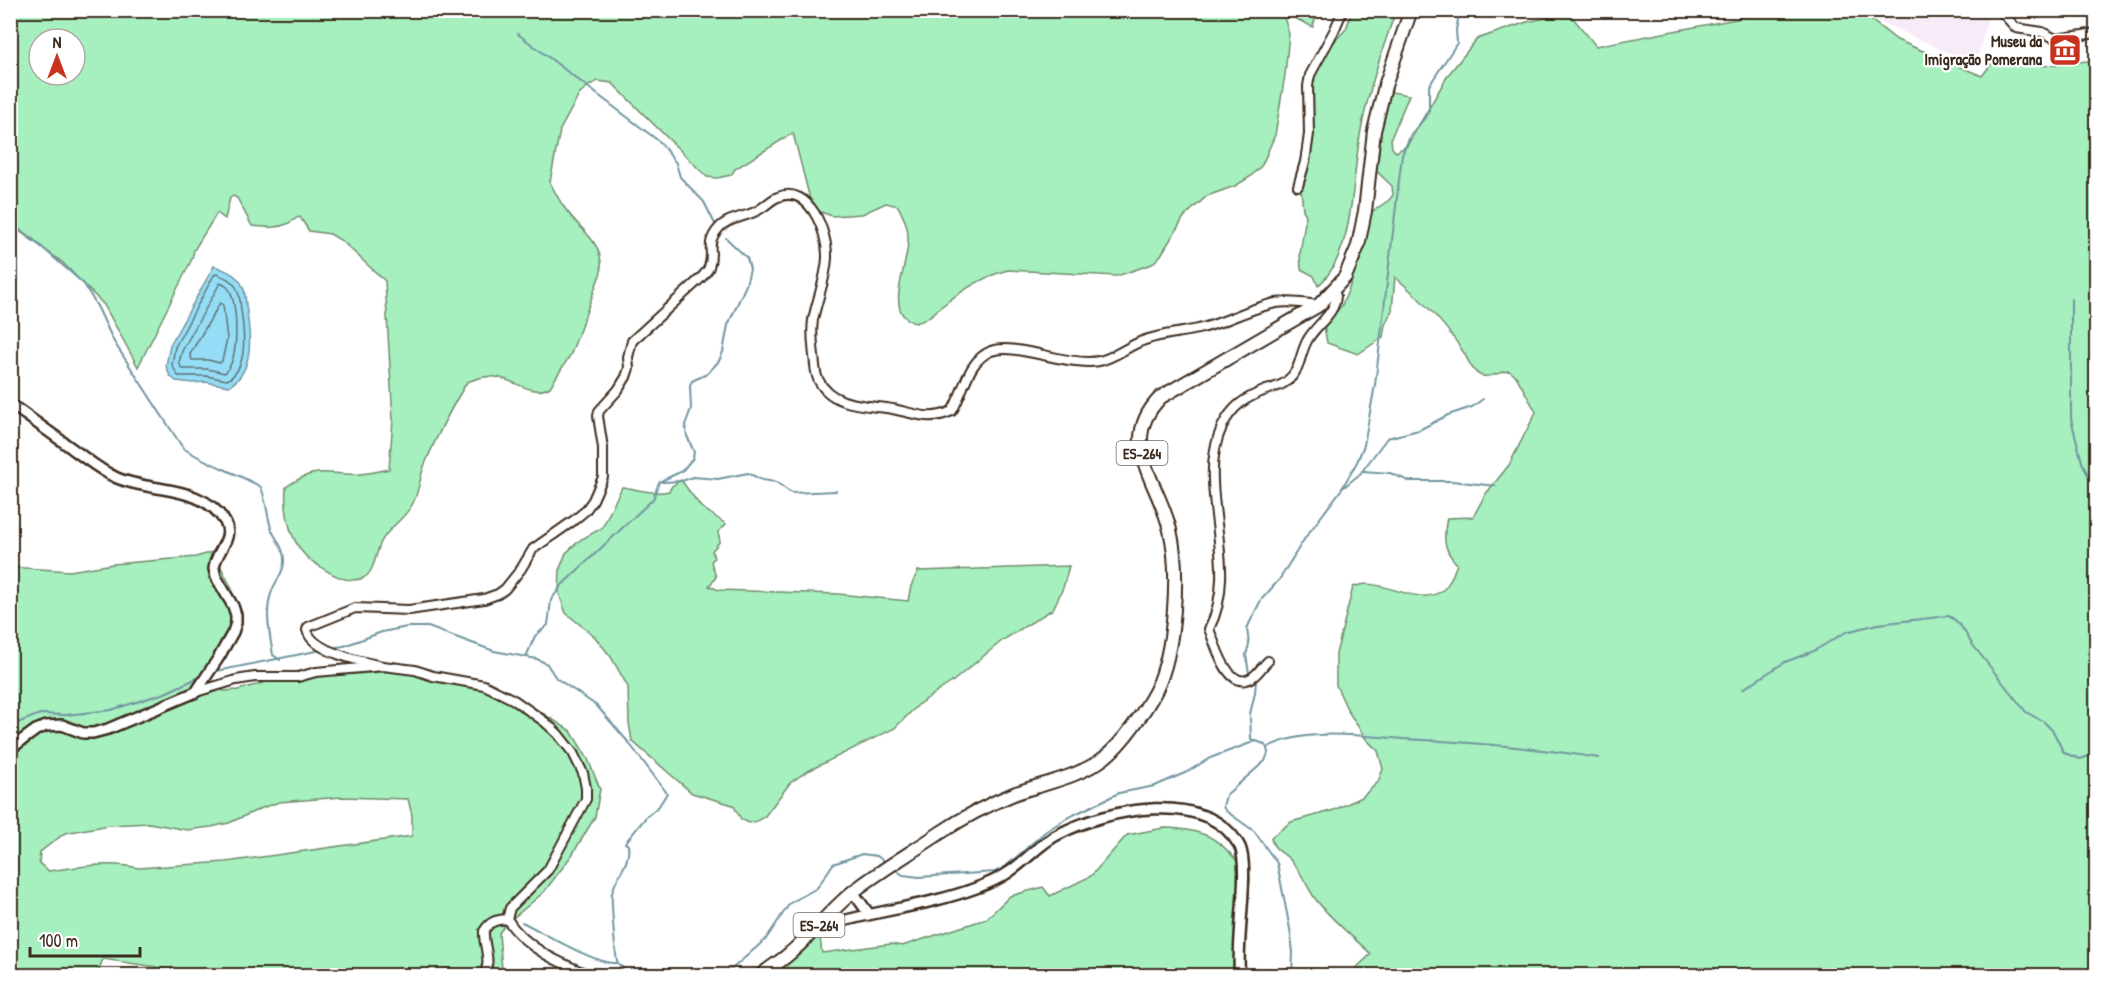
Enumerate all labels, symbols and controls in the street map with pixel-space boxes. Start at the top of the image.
north arrow [27,27,87,87]
place label: Museu da Imigração Pomerana [1924,30,2043,71]
text: N [53,31,62,53]
museum icon: Museu da Imigração Pomerana [2047,32,2083,68]
road number: ES-264 [1116,441,1168,465]
road number: ES-264 [794,913,844,937]
scale bar [30,920,140,958]
text: 100 m [39,928,78,953]

